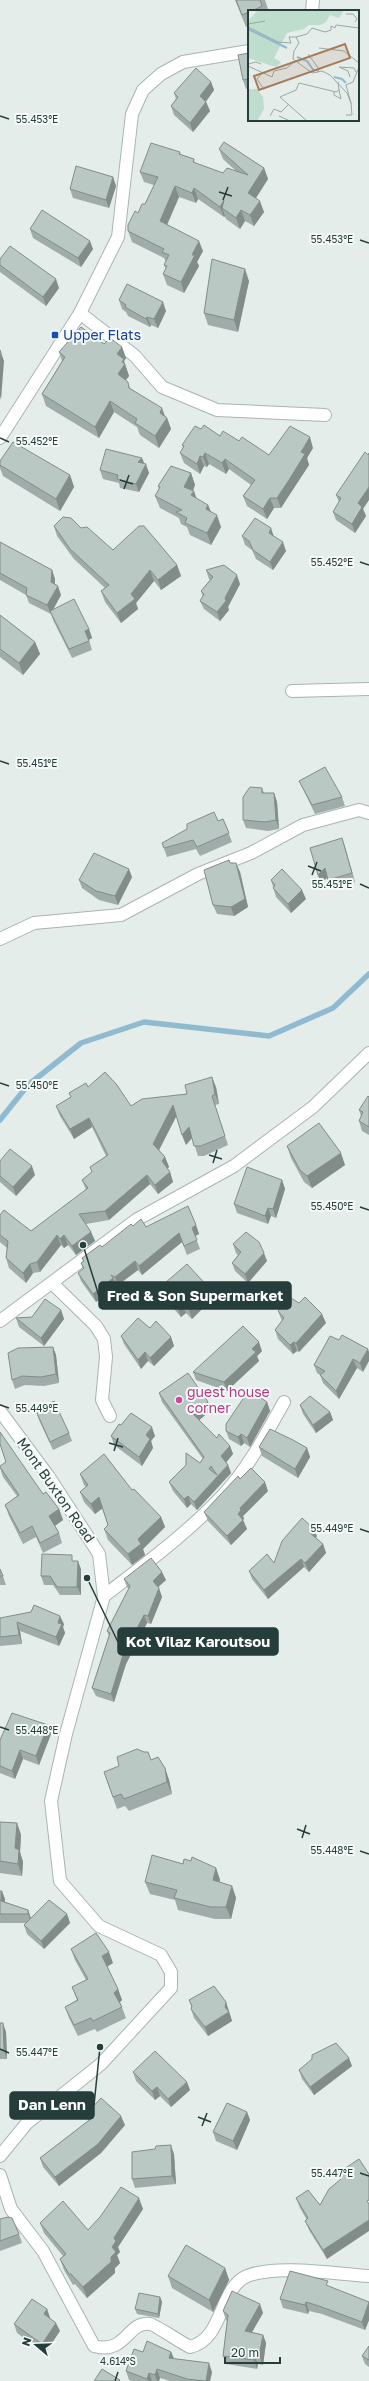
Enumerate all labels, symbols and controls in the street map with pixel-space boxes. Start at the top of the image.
inset map [248,10,359,121]
text: 55.453°E [16,113,58,125]
text: 55.453°E [311,233,353,245]
place label: Upper Flats [63,326,141,343]
marker: Upper Flats [50,330,60,340]
text: 55.452°E [16,435,58,447]
text: 55.452°E [311,556,353,568]
text: 55.451°E [17,757,57,769]
text: 55.451°E [312,878,352,890]
text: 55.450°E [16,1079,58,1091]
text: 55.450°E [311,1200,353,1212]
callout: Fred & Son Supermarket [99,1282,291,1309]
text: Fred & Son Supermarket [107,1286,283,1304]
place label: guest house corner [187,1383,270,1416]
marker: guest house corner [174,1395,184,1405]
text: 55.449°E [16,1402,58,1414]
street label: Mont Buxton Road [14,1434,99,1545]
text: 55.449°E [311,1522,353,1534]
callout: Kot Vilaz Karoutsou [118,1628,278,1655]
text: Kot Vilaz Karoutsou [126,1632,270,1650]
text: 55.448°E [16,1724,58,1736]
text: 55.448°E [311,1844,353,1856]
text: 55.447°E [16,2046,58,2058]
callout: Dan Lenn [10,2092,94,2119]
text: Dan Lenn [18,2095,86,2113]
text: 55.447°E [311,2167,353,2179]
north arrow [16,2325,56,2365]
text: N [19,2336,34,2348]
scale bar [225,2339,280,2365]
text: 20 m [231,2345,259,2360]
text: 4.614°S [100,2355,136,2367]

